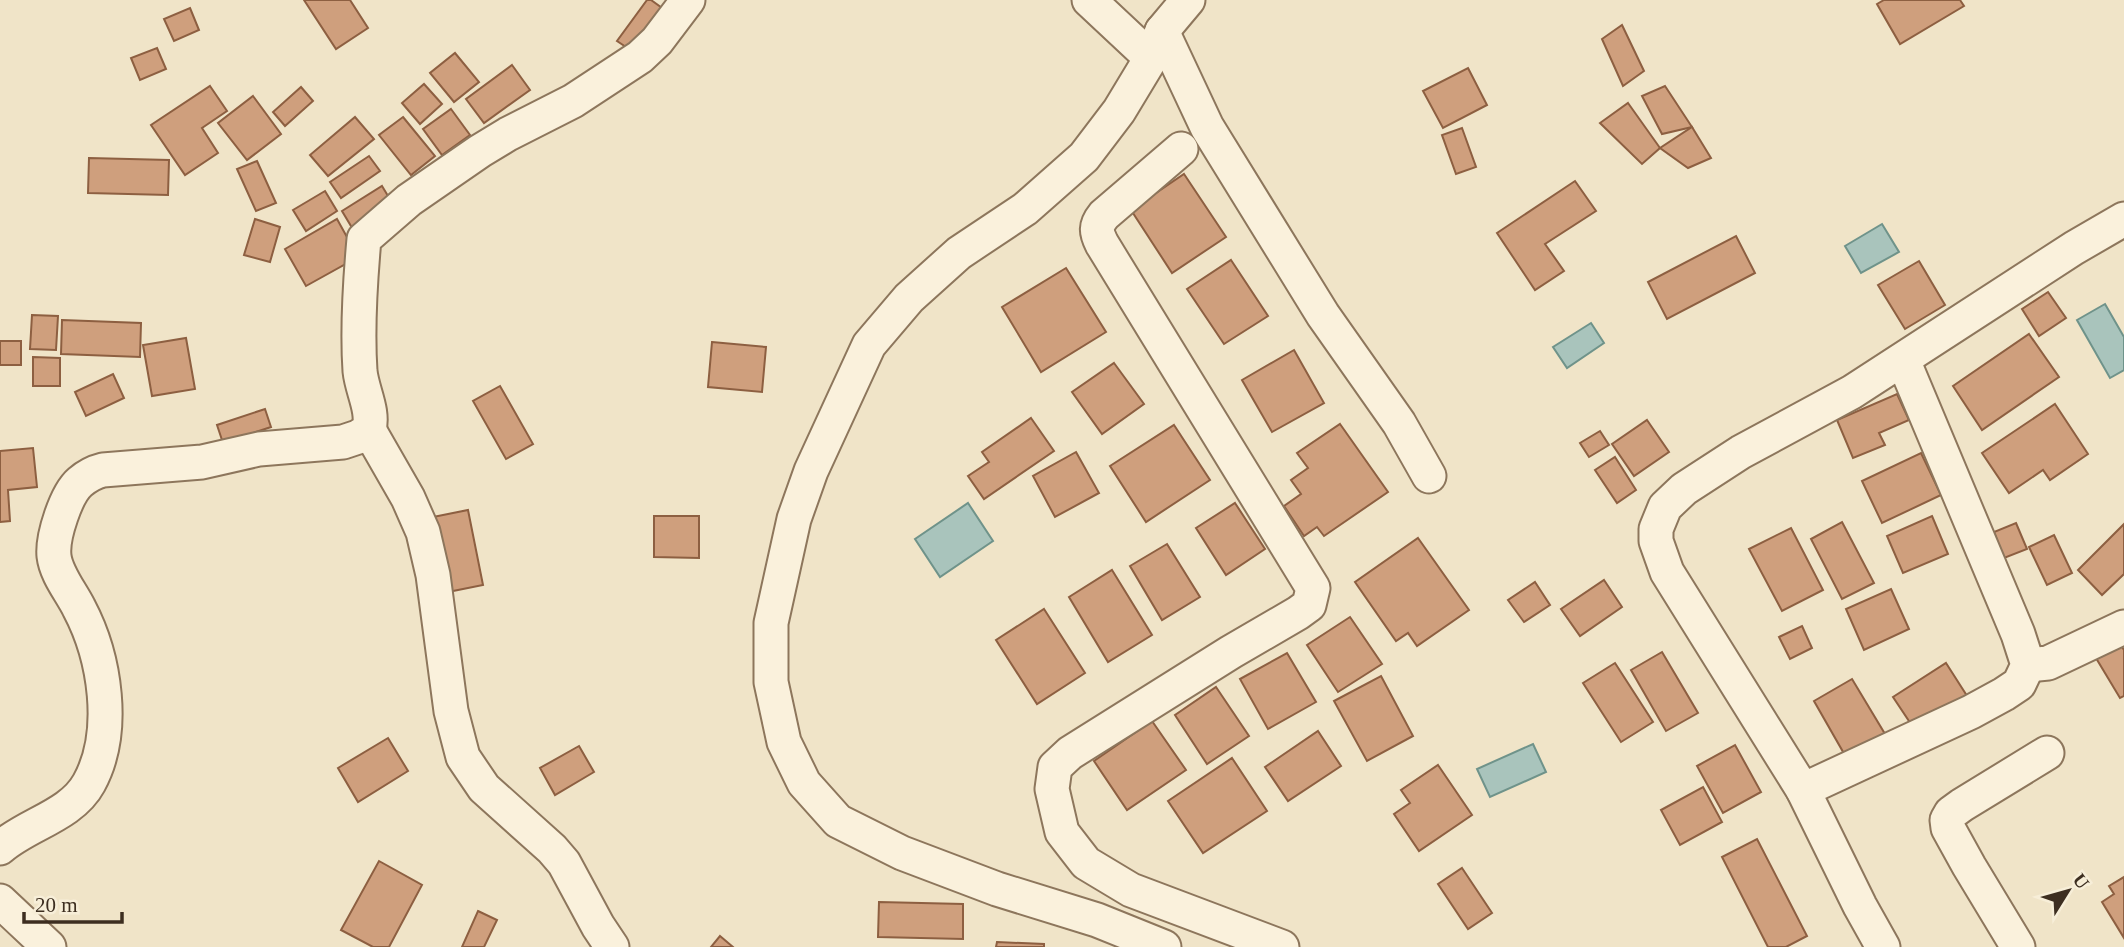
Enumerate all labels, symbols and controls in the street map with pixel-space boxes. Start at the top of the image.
north arrow [2033,856,2103,926]
text: U [2069,869,2094,893]
scale bar [24,880,122,924]
text: 20 m [35,893,78,917]

